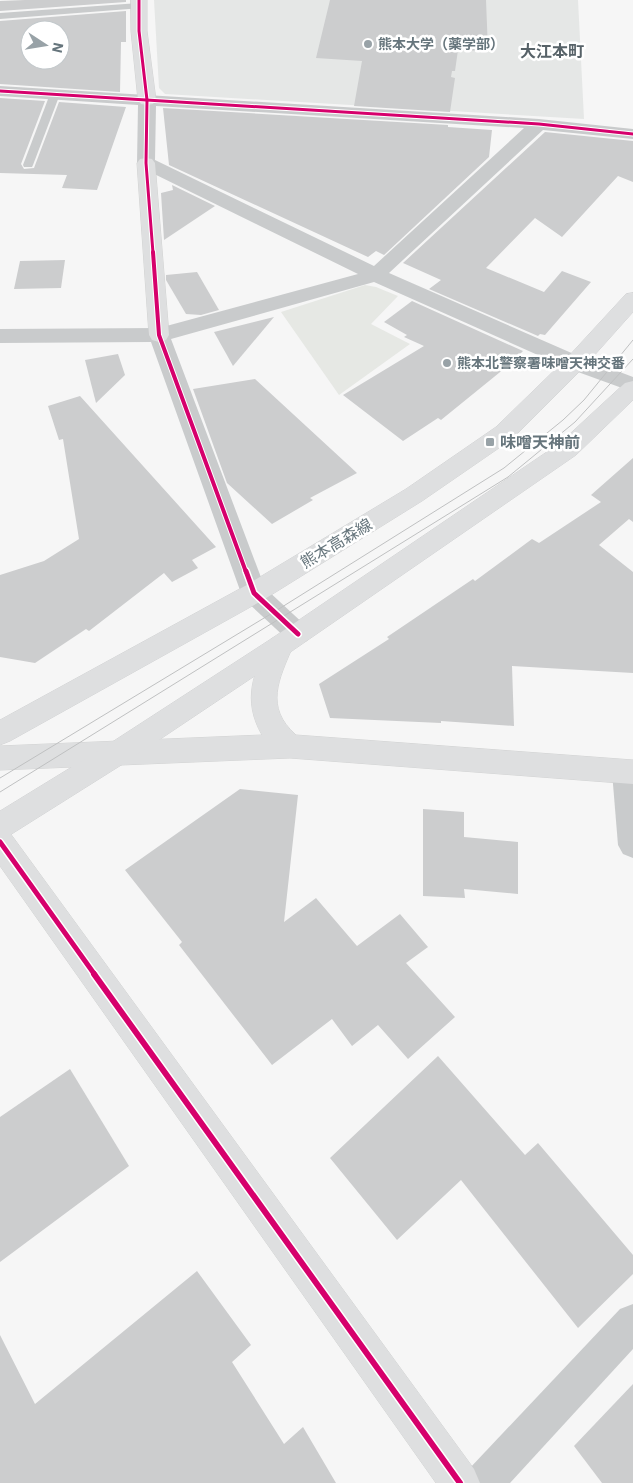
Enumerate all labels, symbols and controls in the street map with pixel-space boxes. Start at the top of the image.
north arrow [20,20,70,70]
place label: 熊本大学（薬学部） [378,35,504,53]
marker: 熊本大学（薬学部） [362,38,374,50]
text: N [48,41,68,55]
district label: 大江本町 [520,41,584,61]
place label: 熊本北警察署味噌天神交番 [457,354,625,372]
marker: 熊本北警察署味噌天神交番 [441,357,453,369]
place label: 味噌天神前 [500,432,580,452]
marker: 味噌天神前 [484,436,496,448]
street label: 熊本高森線 [297,514,375,572]

